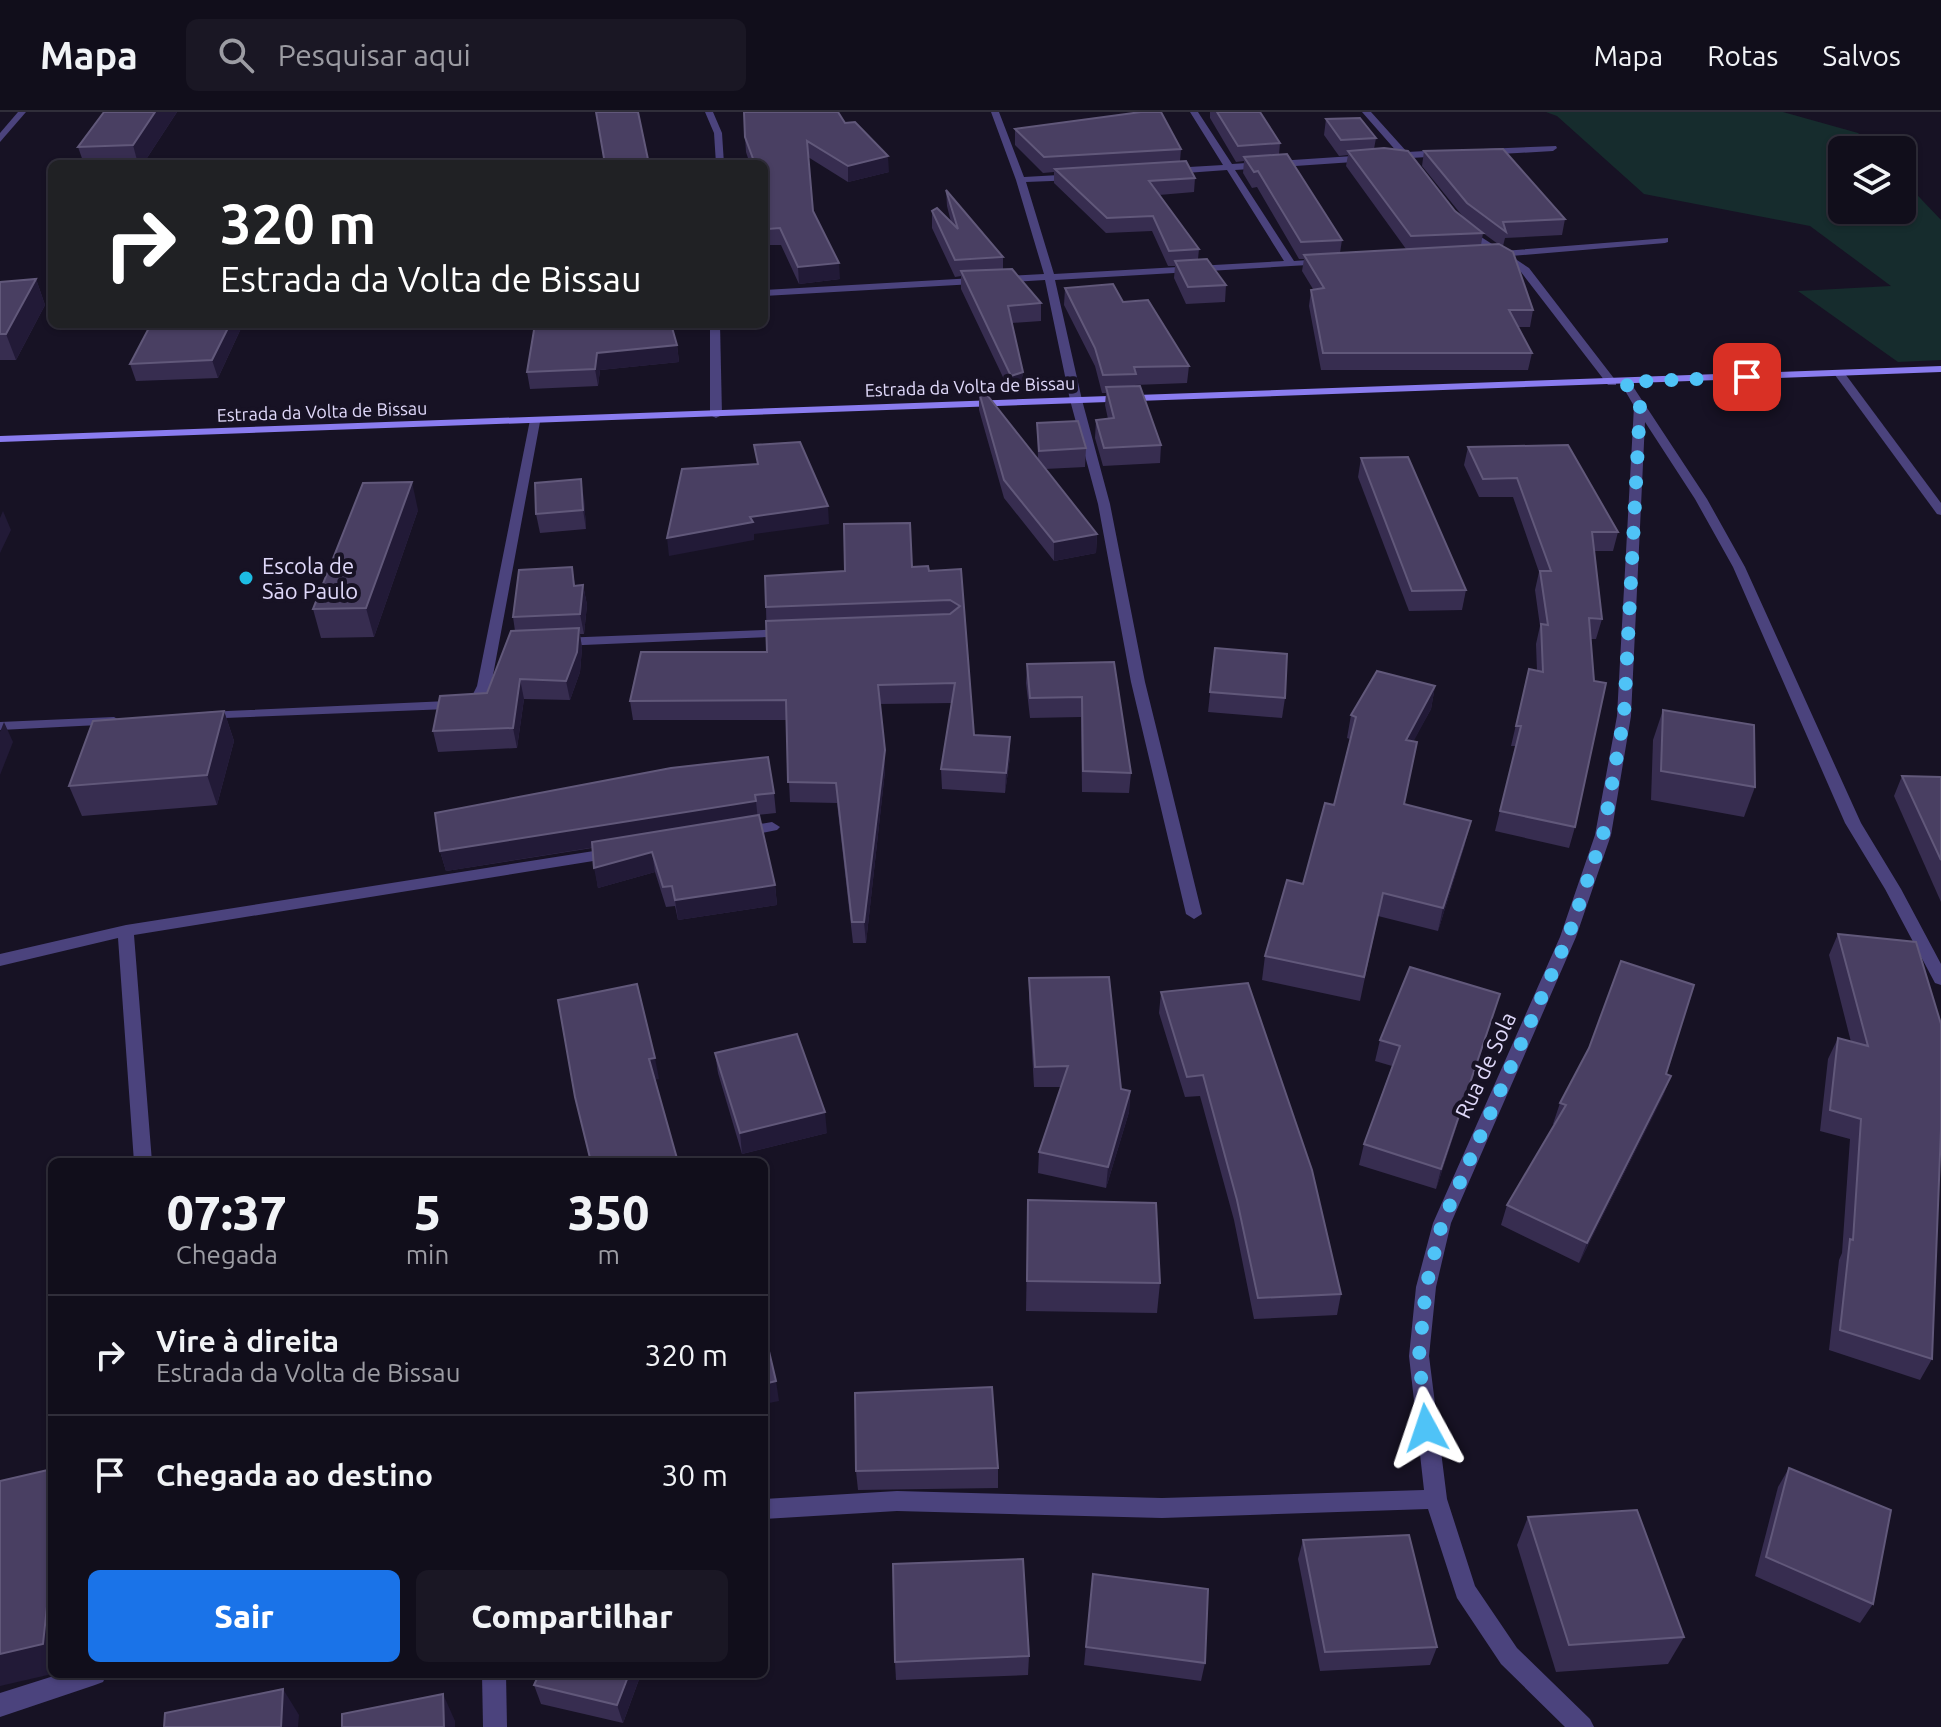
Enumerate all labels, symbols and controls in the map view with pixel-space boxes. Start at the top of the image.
search box [186,19,746,91]
icon: search [214,33,258,77]
text: Mapa [40,34,138,76]
text: Pesquisar aqui [278,38,471,72]
text: Mapa [1594,40,1663,71]
text: Rotas [1707,40,1778,71]
text: Salvos [1822,40,1901,71]
map controls [1828,136,1916,224]
button: layers [1828,136,1916,224]
icon: right [88,192,192,296]
text: 320 m [220,192,376,255]
text: Estrada da Volta de Bissau [220,258,642,299]
pin [1713,343,1781,411]
icon: arrive [1725,355,1769,399]
street label: Estrada da Volta de Bissau [864,372,1076,400]
street label: Estrada da Volta de Bissau [216,397,428,425]
place label: Escola de São Paulo [262,553,358,603]
marker: Escola de São Paulo [237,569,255,587]
street label: Rua de Sola [1450,1008,1520,1122]
text: 07:37 [167,1185,287,1239]
text: 5 [414,1185,441,1239]
text: 350 [568,1185,649,1239]
text: Chegada [176,1240,278,1269]
text: min [406,1240,449,1269]
text: m [597,1240,620,1269]
text: Vire à direita [156,1324,339,1358]
icon: right [88,1333,132,1377]
text: 320 m [644,1338,728,1372]
text: Estrada da Volta de Bissau [156,1358,461,1387]
position arrow [1384,1386,1468,1470]
icon: arrive [88,1453,132,1497]
text: Chegada ao destino [156,1458,433,1492]
text: 30 m [661,1458,728,1492]
button: Sair [88,1570,400,1662]
button: Compartilhar [416,1570,728,1662]

